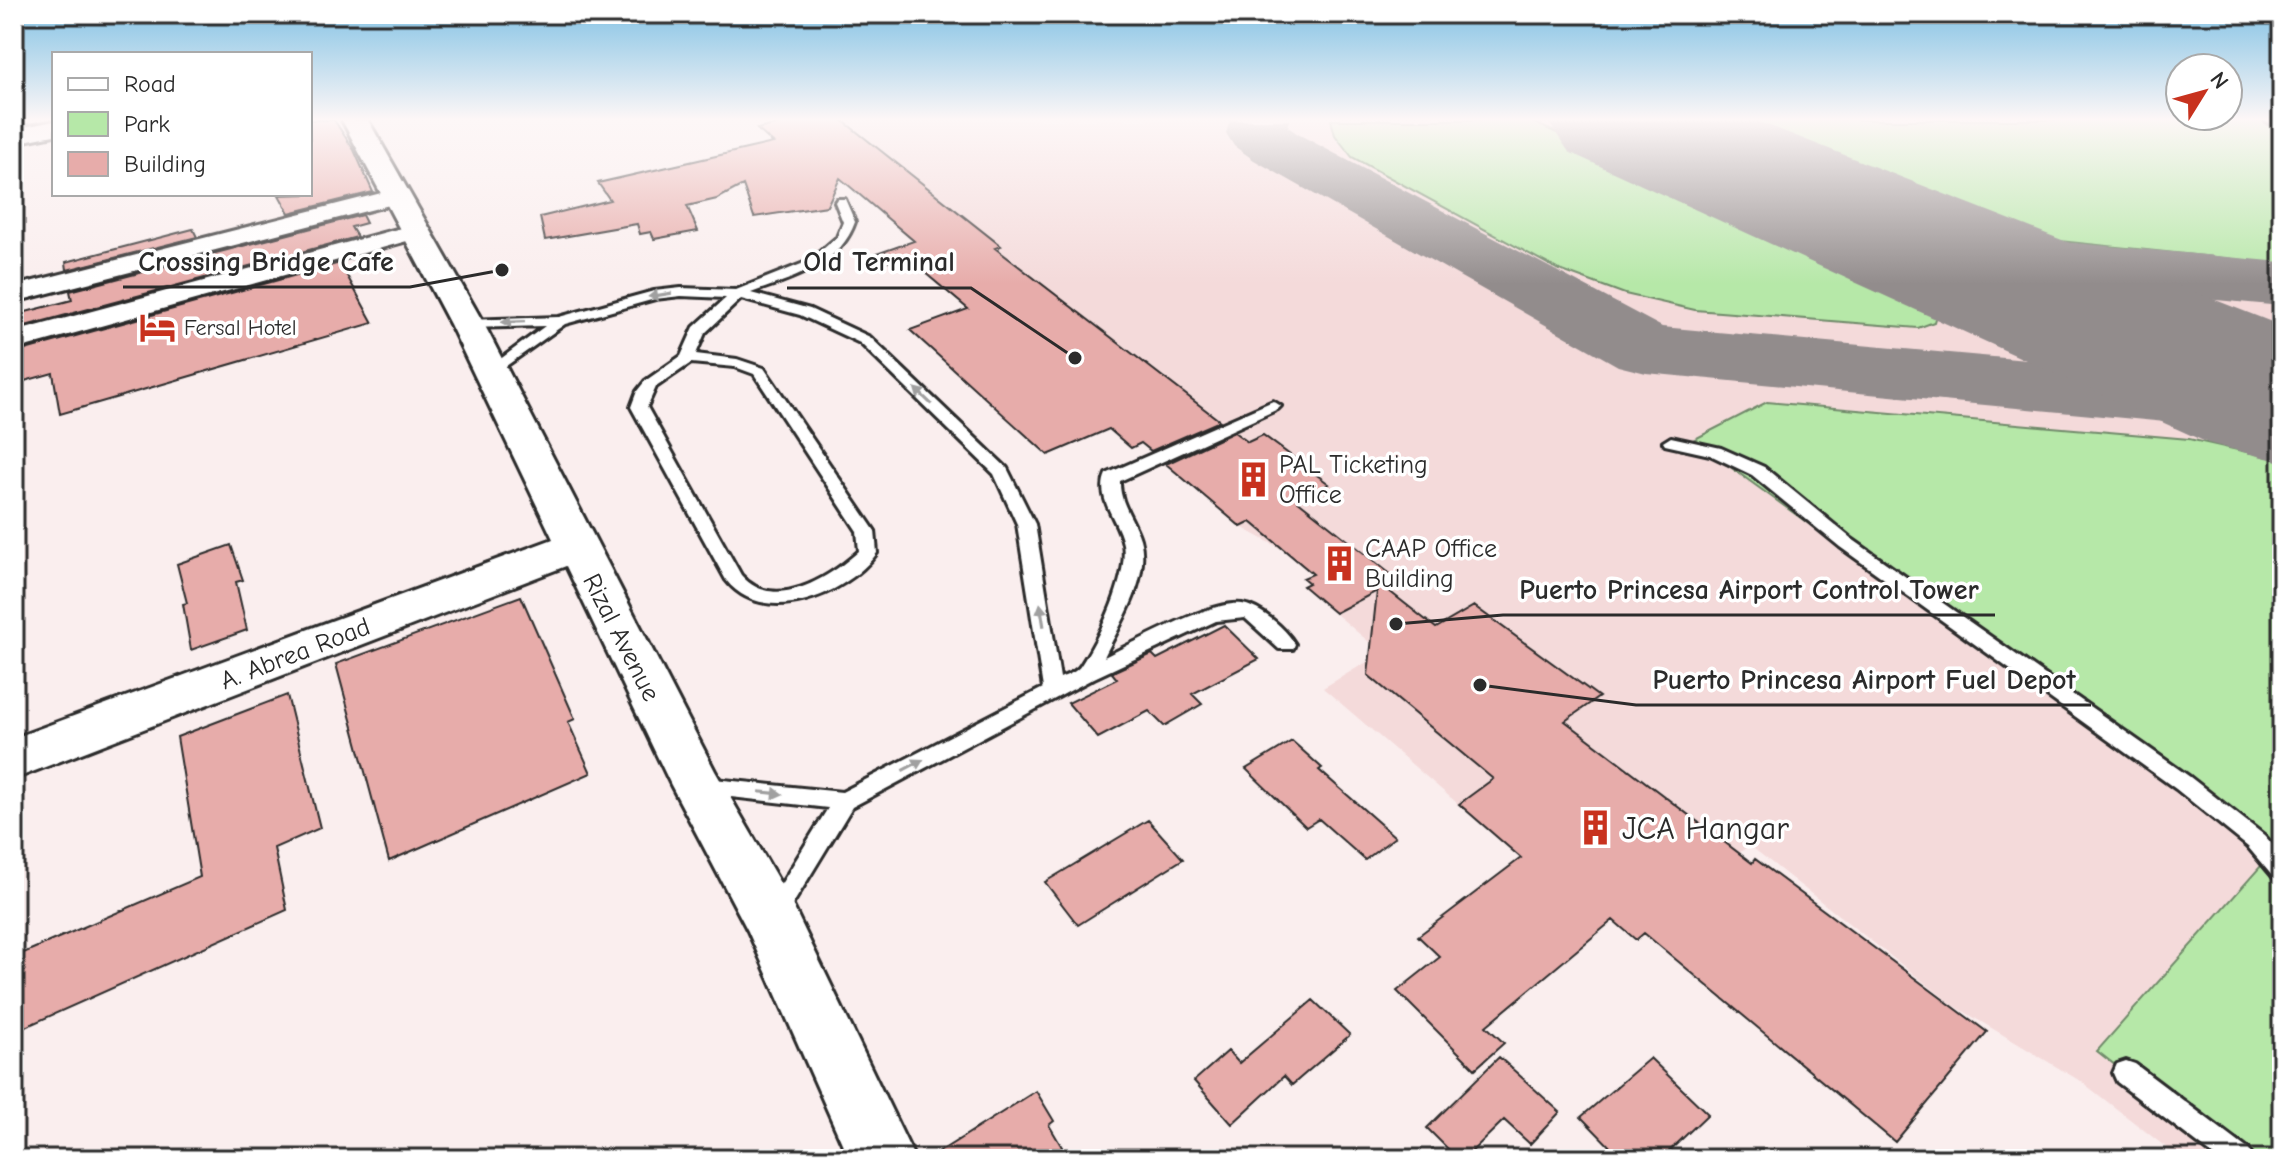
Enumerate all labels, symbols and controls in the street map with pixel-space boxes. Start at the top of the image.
legend [52,52,312,196]
north arrow [2164,52,2244,132]
text: N [2204,67,2234,94]
text: Road [124,70,176,98]
text: Park [124,110,170,138]
text: Building [124,150,206,178]
callout: Crossing Bridge Cafe [123,235,410,287]
callout: Old Terminal [787,236,971,288]
text: Crossing Bridge Cafe [138,246,394,278]
text: Old Terminal [803,246,955,278]
one-way arrow [647,289,672,302]
hotel icon: Fersal Hotel [139,308,177,346]
place label: Fersal Hotel [184,315,297,341]
one-way arrow [500,316,525,329]
one-way arrow [914,387,933,405]
place label: PAL Ticketing Office [1279,450,1428,510]
building icon: PAL Ticketing Office [1234,460,1272,498]
place label: CAAP Office Building [1365,534,1497,594]
building icon: CAAP Office Building [1320,544,1358,582]
callout: Puerto Princesa Airport Control Tower [1503,563,1995,615]
street label: Rizal Avenue [576,569,666,706]
text: Puerto Princesa Airport Control Tower [1519,574,1980,606]
one-way arrow [1035,602,1048,627]
street label: A. Abrea Road [216,612,374,696]
callout: Puerto Princesa Airport Fuel Depot [1636,653,2091,705]
text: Puerto Princesa Airport Fuel Depot [1652,664,2076,696]
one-way arrow [902,759,925,772]
one-way arrow [758,787,783,800]
building icon: JCA Hangar [1577,809,1615,847]
place label: JCA Hangar [1622,810,1789,847]

